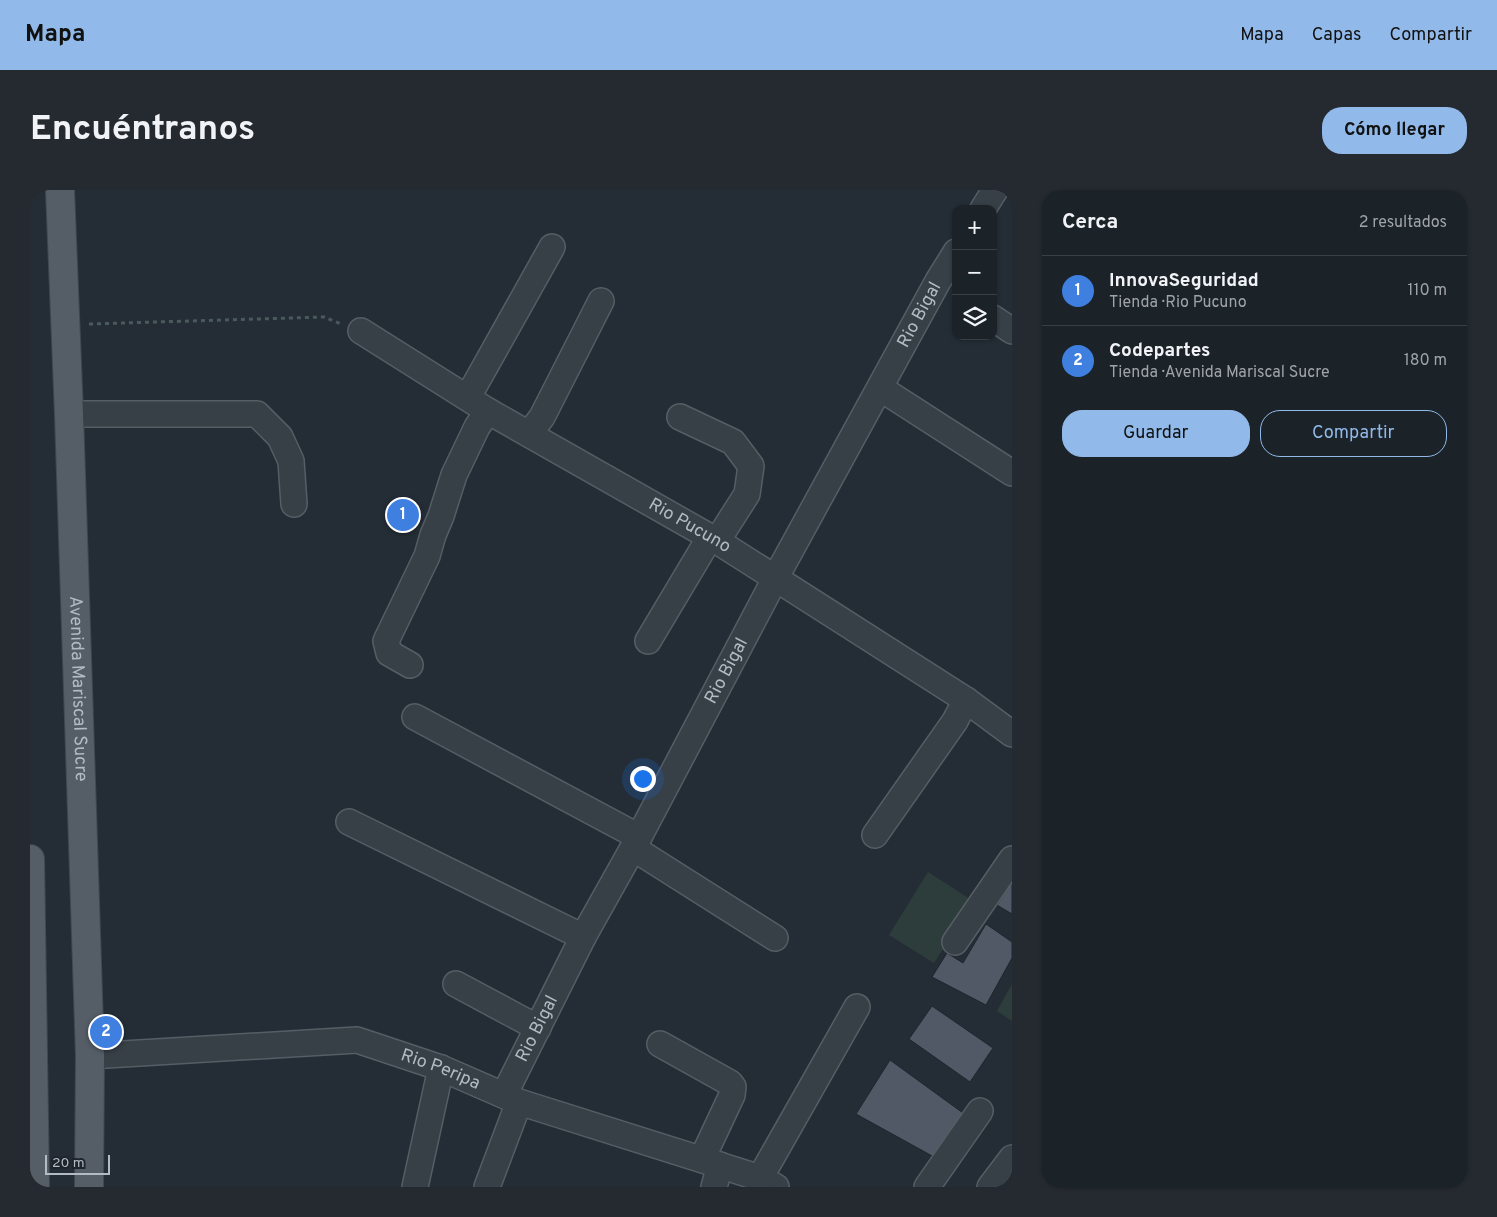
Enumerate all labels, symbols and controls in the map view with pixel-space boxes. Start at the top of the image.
text: Mapa [25,20,85,50]
text: Mapa [1240,24,1284,47]
text: Capas [1312,24,1361,47]
text: Compartir [1389,24,1472,47]
button: Cómo llegar [1322,107,1467,154]
text: Encuéntranos [30,108,255,152]
map controls [952,205,997,340]
button: + [952,205,997,250]
text: Cerca [1062,209,1118,236]
text: 2 resultados [1359,213,1447,233]
button: − [952,250,997,295]
text: InnovaSeguridad [1109,269,1259,293]
street label: Rio Bigal [892,278,947,352]
text: 1 [1075,281,1081,301]
text: 110 m [1407,281,1447,301]
text: Tienda · Rio Pucuno [1109,293,1247,313]
button: layers [952,295,997,340]
text: Codepartes [1109,339,1210,363]
text: 2 [1073,351,1083,371]
text: 180 m [1404,351,1447,371]
text: Tienda · Avenida Mariscal Sucre [1109,363,1330,383]
button: Guardar [1062,410,1250,457]
button: Compartir [1260,410,1447,457]
street label: Rio Pucuno [644,493,735,558]
pin: 1 [387,496,419,534]
street label: Avenida Mariscal Sucre [63,596,93,782]
street label: Rio Bigal [700,634,753,708]
your location [630,766,656,792]
street label: Rio Bigal [511,992,563,1066]
pin: 2 [90,1013,122,1051]
street label: Rio Peripa [398,1044,484,1095]
scale bar [45,1152,110,1175]
text: 20 m [52,1155,85,1172]

